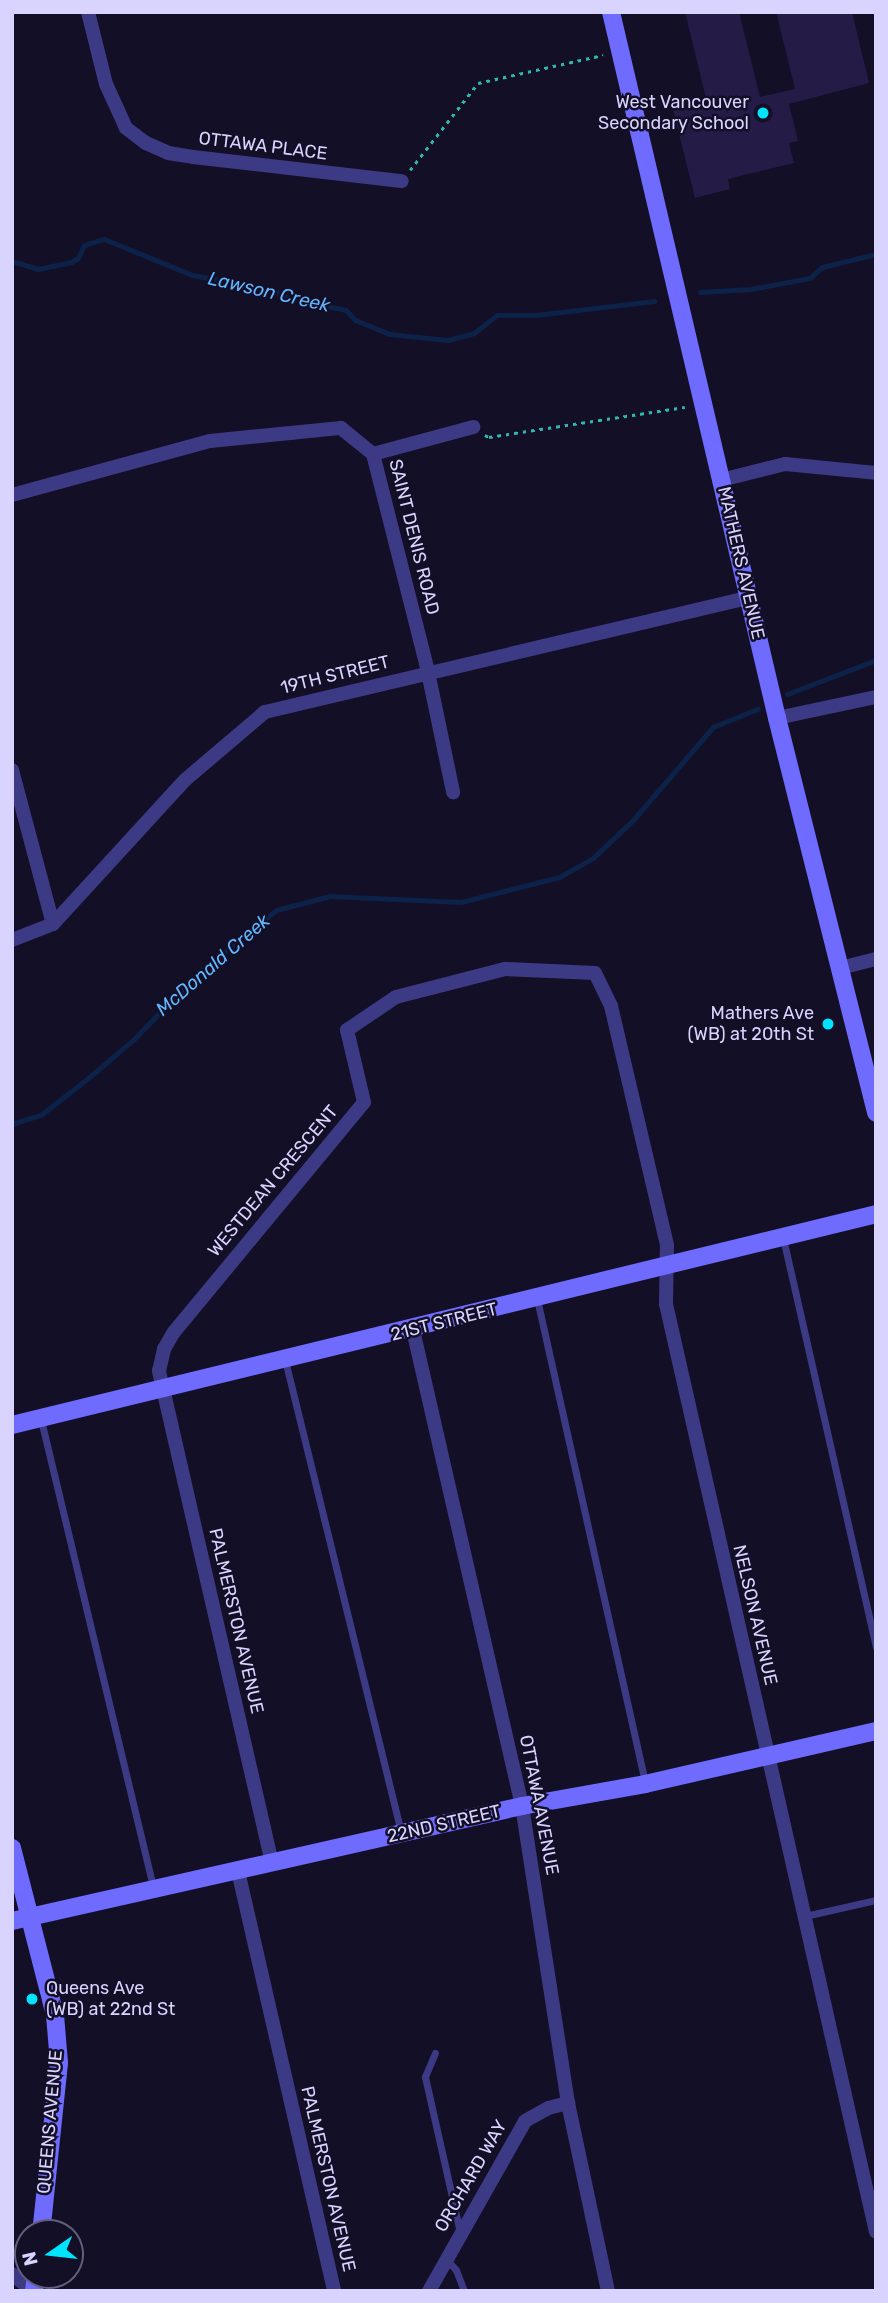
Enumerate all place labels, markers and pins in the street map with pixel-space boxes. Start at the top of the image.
place label: West Vancouver Secondary School [598,92,749,134]
marker: West Vancouver Secondary School [755,105,771,121]
place label: Mathers Ave (WB) at 20th St [688,1003,814,1046]
marker: Mathers Ave (WB) at 20th St [820,1016,836,1032]
place label: Queens Ave (WB) at 22nd St [46,1978,175,2021]
marker: Queens Ave (WB) at 22nd St [24,1991,40,2007]

